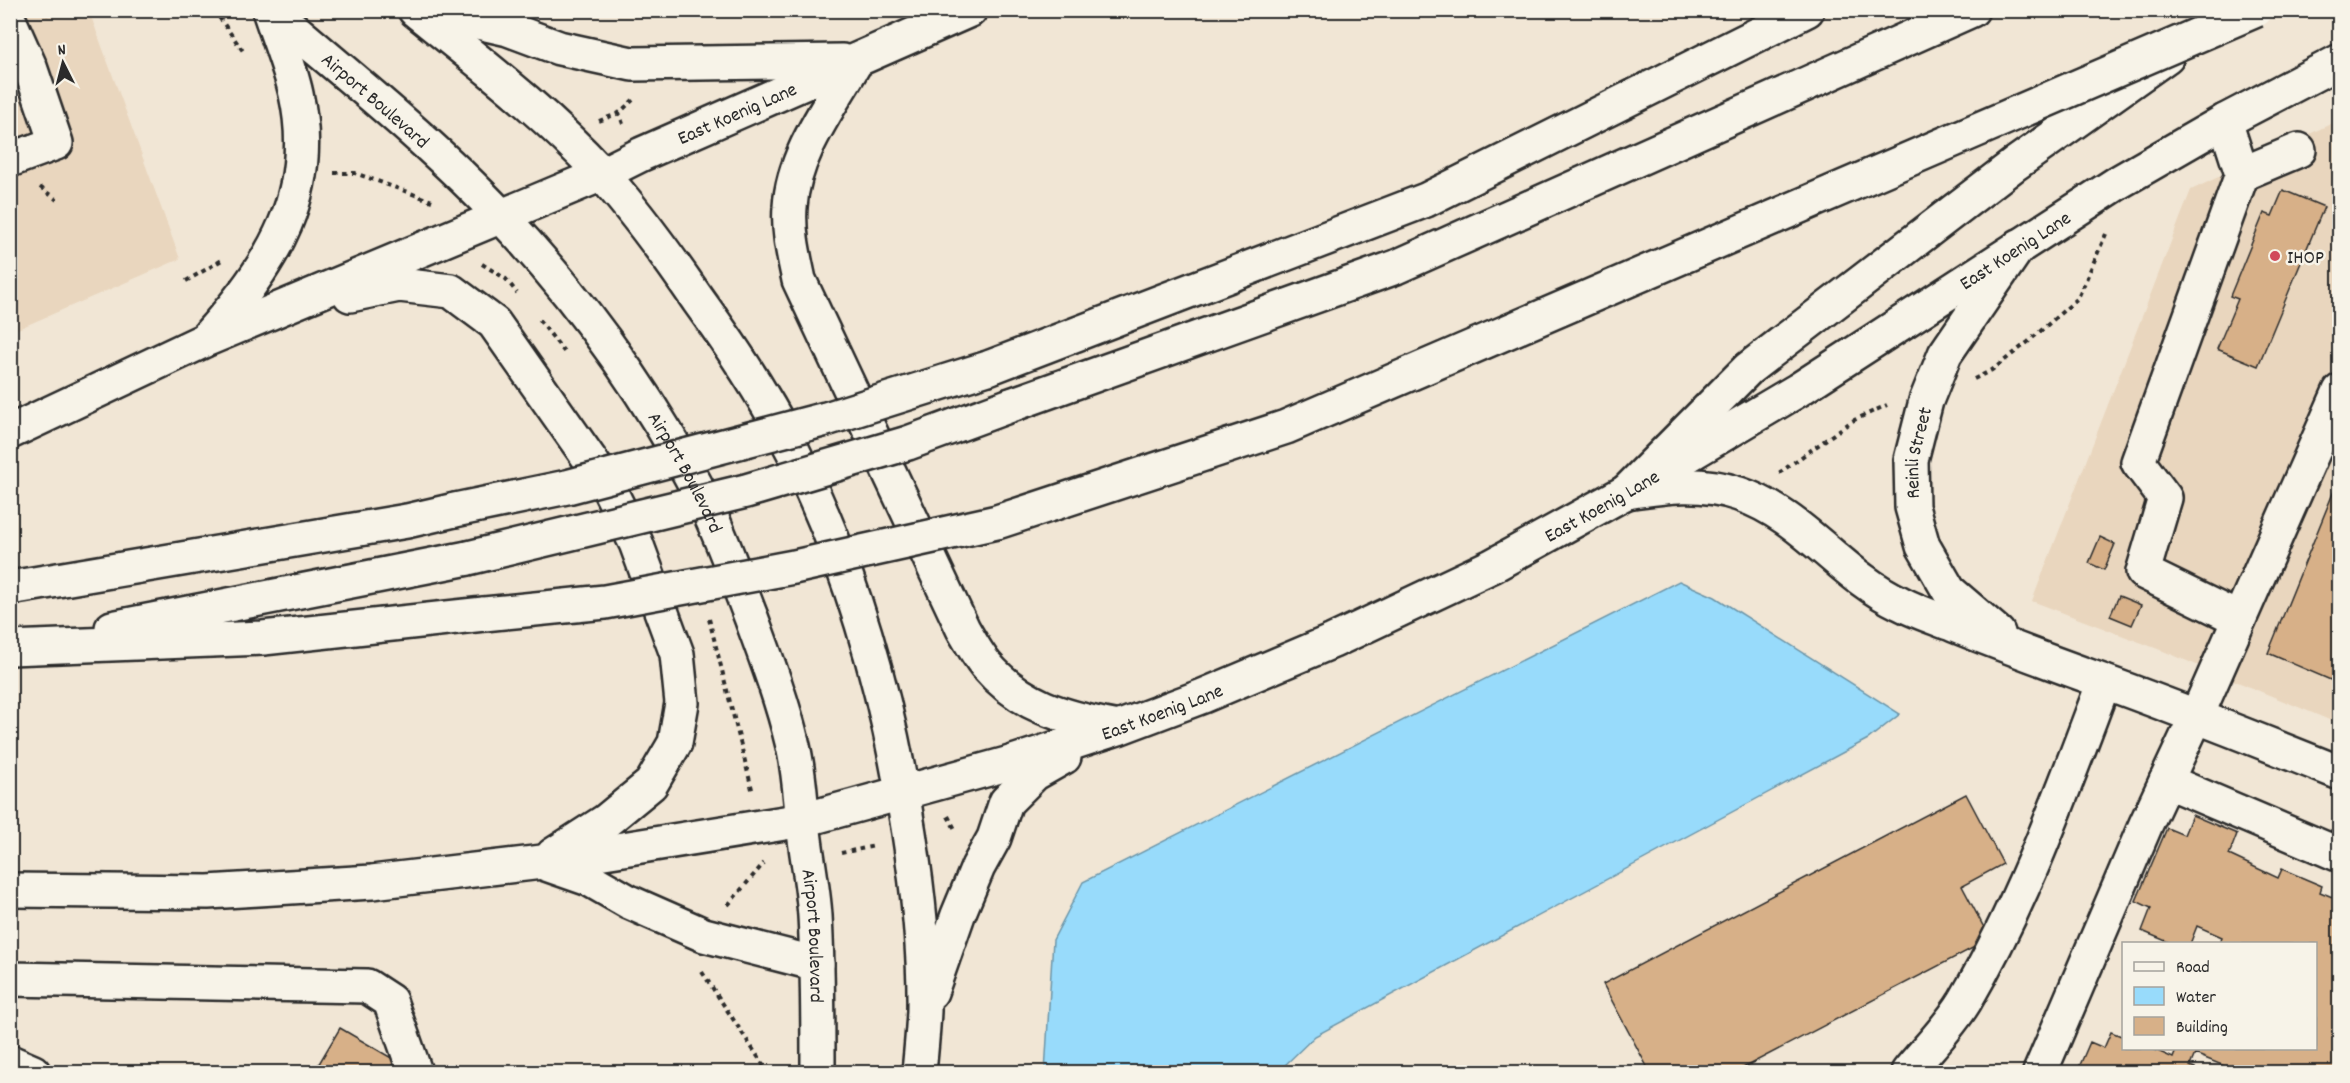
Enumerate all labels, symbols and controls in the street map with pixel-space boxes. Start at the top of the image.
north arrow [33,33,93,93]
text: N [57,39,67,62]
street label: Airport Boulevard [314,47,434,156]
street label: East Koenig Lane [674,77,802,154]
street label: East Koenig Lane [1955,206,2078,299]
place label: IHOP [2287,245,2324,273]
marker: IHOP [2268,249,2282,263]
street label: Reinli Street [1900,404,1941,499]
street label: Airport Boulevard [639,407,728,538]
street label: East Koenig Lane [1540,464,1666,551]
street label: East Koenig Lane [1098,678,1228,749]
street label: Airport Boulevard [792,867,829,1003]
legend [2122,942,2317,1050]
text: Road [2176,956,2210,981]
text: Water [2176,986,2216,1011]
text: Building [2176,1016,2228,1041]

